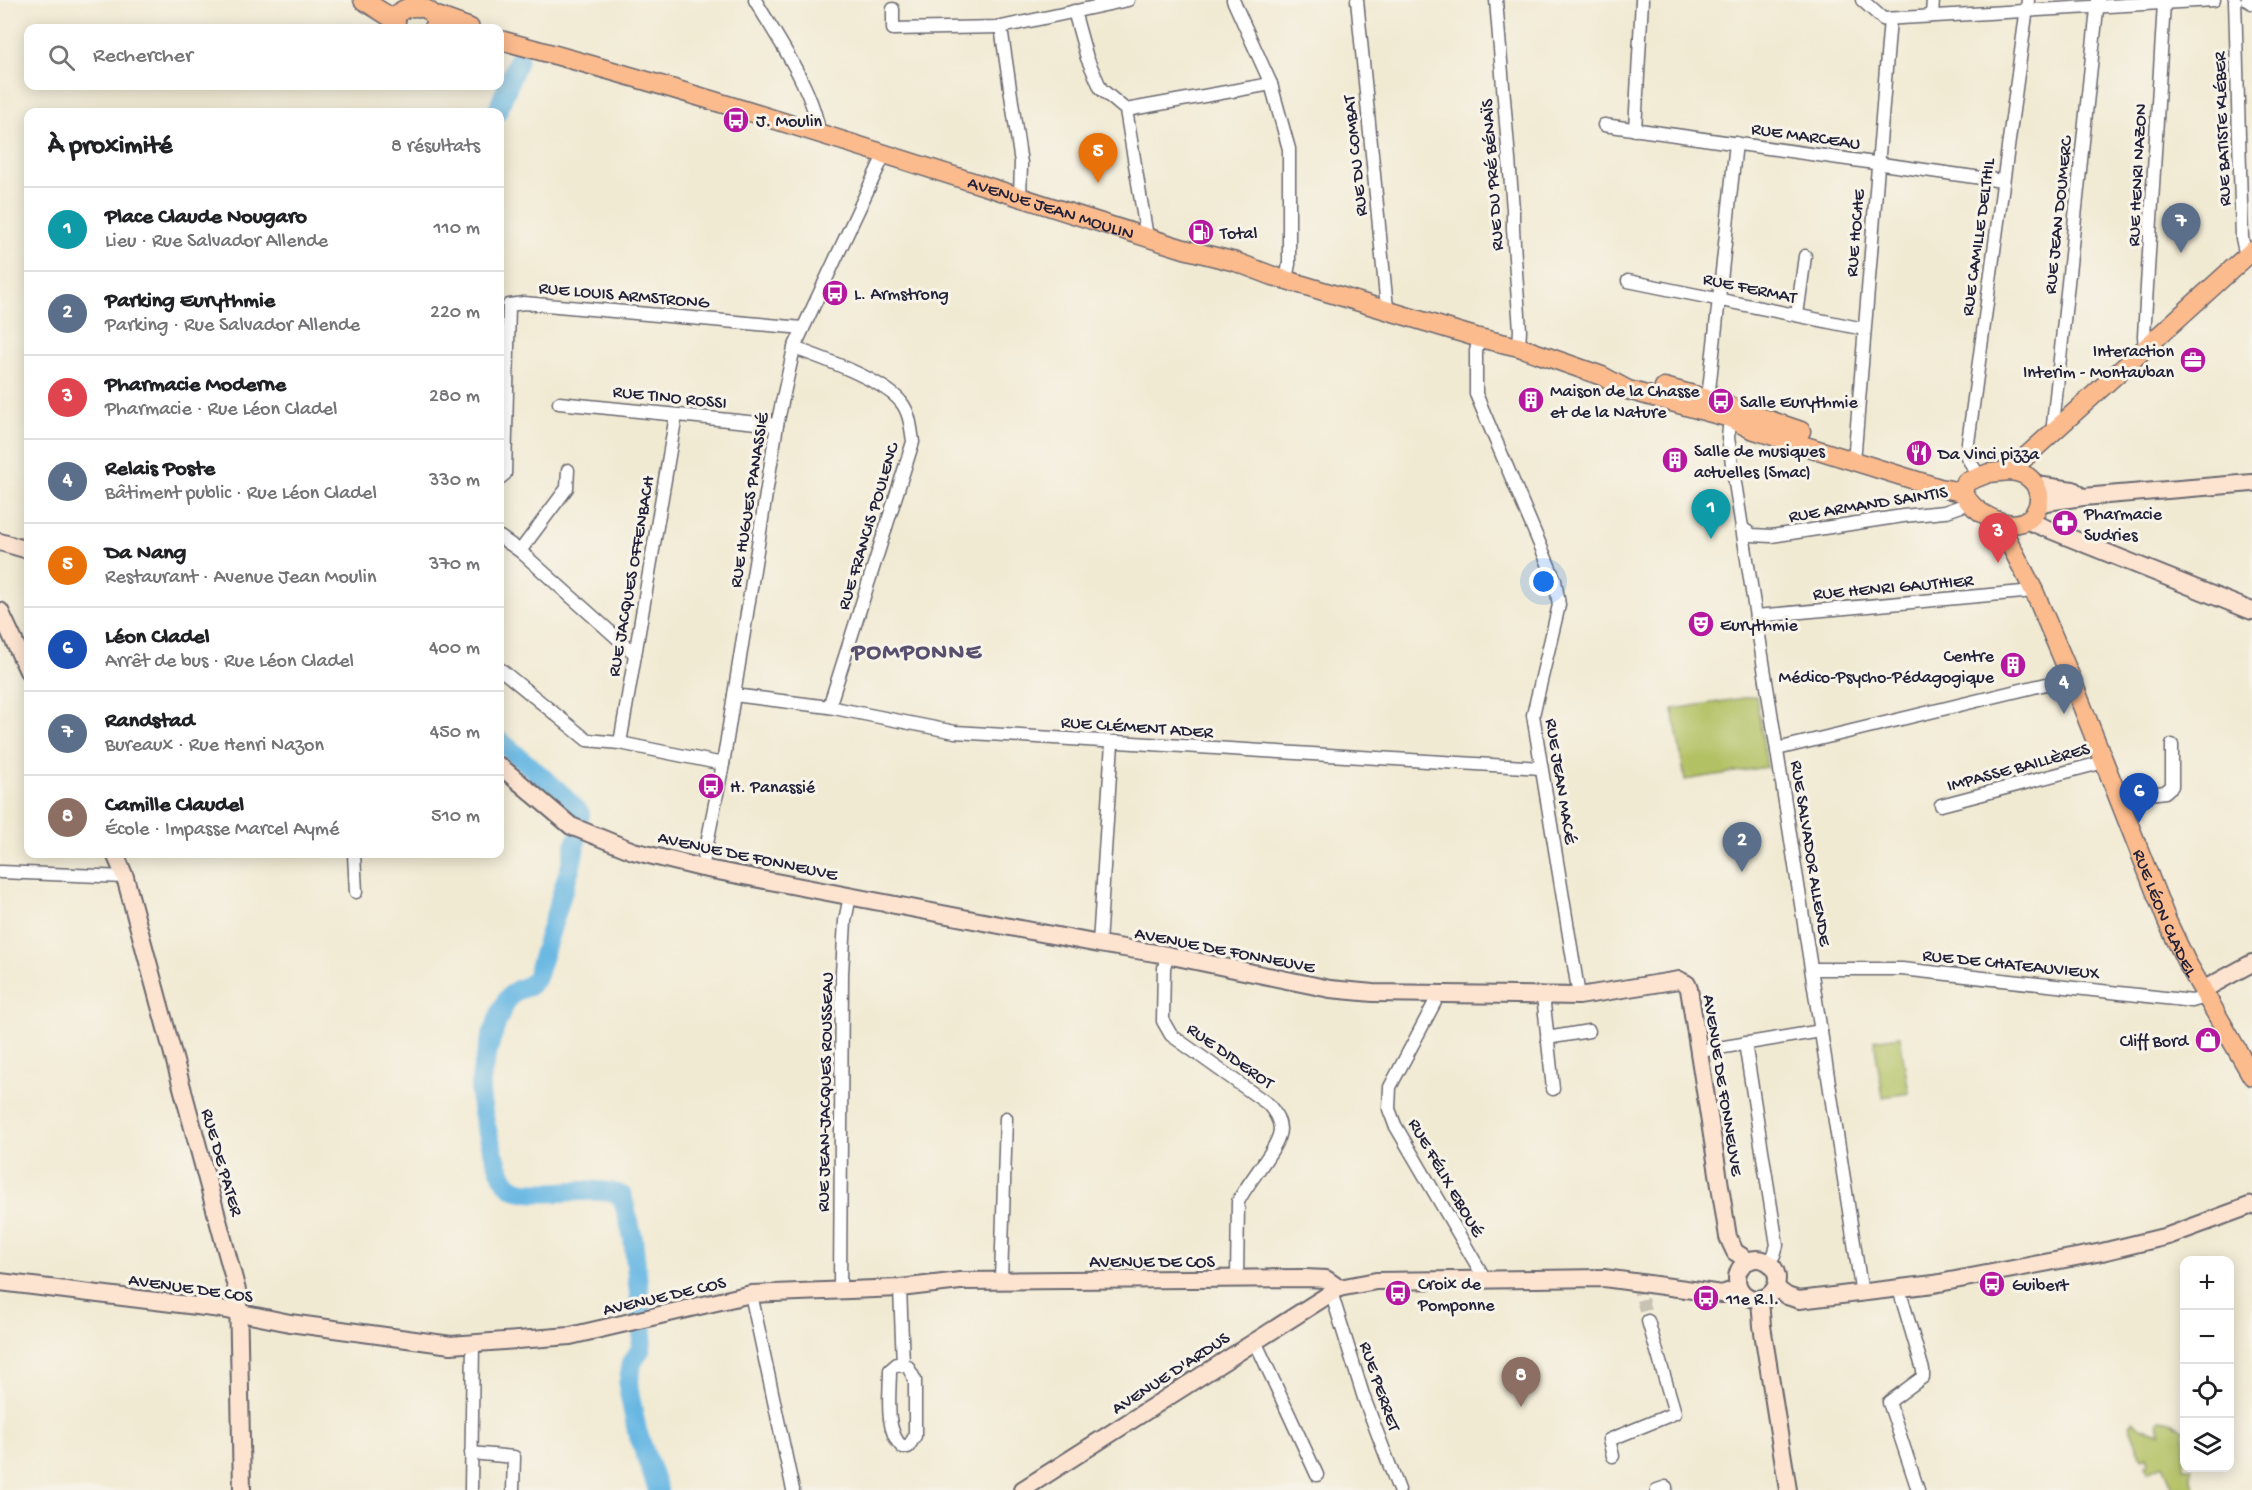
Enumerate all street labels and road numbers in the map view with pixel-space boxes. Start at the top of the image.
street label: RUE BATISTE KLÉBER [2210,51,2237,207]
street label: RUE DU COMBAT [1340,93,1373,217]
street label: RUE DU PRÉ BÉNAÏS [1478,98,1509,251]
street label: RUE HENRI NAZON [2124,103,2153,247]
street label: RUE MARCEAU [1750,119,1861,156]
street label: RUE JEAN DOUMERC [2041,134,2078,295]
street label: RUE CAMILLE DELTHIL [1958,156,2001,317]
street label: AVENUE JEAN MOULIN [965,173,1136,246]
street label: RUE HOCHE [1842,188,1871,278]
street label: RUE FERMAT [1701,269,1799,310]
street label: RUE LOUIS ARMSTRONG [538,279,711,314]
street label: RUE TINO ROSSI [612,382,728,415]
street label: RUE HUGUES PANASSIÉ [726,411,775,589]
street label: RUE FRANCIS POULENC [834,440,905,613]
street label: RUE JACQUES OFFENBACH [604,474,661,679]
street label: RUE ARMAND SAINTIS [1787,482,1950,528]
street label: RUE HENRI GAUTHIER [1812,571,1975,606]
street label: RUE CLÉMENT ADER [1060,713,1214,744]
street label: RUE JEAN MACÉ [1539,717,1580,846]
street label: IMPASSE BAILLÈRES [1945,739,2093,798]
street label: RUE SALVADOR ALLENDE [1784,759,1835,948]
street label: AVENUE DE FONNEUVE [656,828,840,887]
street label: RUE LÉON CLADEL [2127,847,2201,982]
street label: AVENUE DE FONNEUVE [1133,924,1317,979]
street label: RUE DE CHATEAUVIEUX [1921,946,2102,985]
street label: RUE JEAN-JACQUES ROUSSEAU [814,972,839,1212]
street label: AVENUE DE FONNEUVE [1697,993,1746,1178]
street label: RUE DIDEROT [1182,1019,1278,1095]
street label: RUE DE PATER [195,1107,246,1219]
street label: RUE FÉLIX EBOUÉ [1402,1115,1488,1242]
street label: AVENUE DE COS [1089,1253,1215,1274]
street label: AVENUE DE COS [127,1270,255,1309]
street label: AVENUE DE COS [601,1273,729,1322]
street label: AVENUE D'ARDUS [1108,1328,1235,1420]
street label: RUE PERRET [1353,1339,1404,1435]

